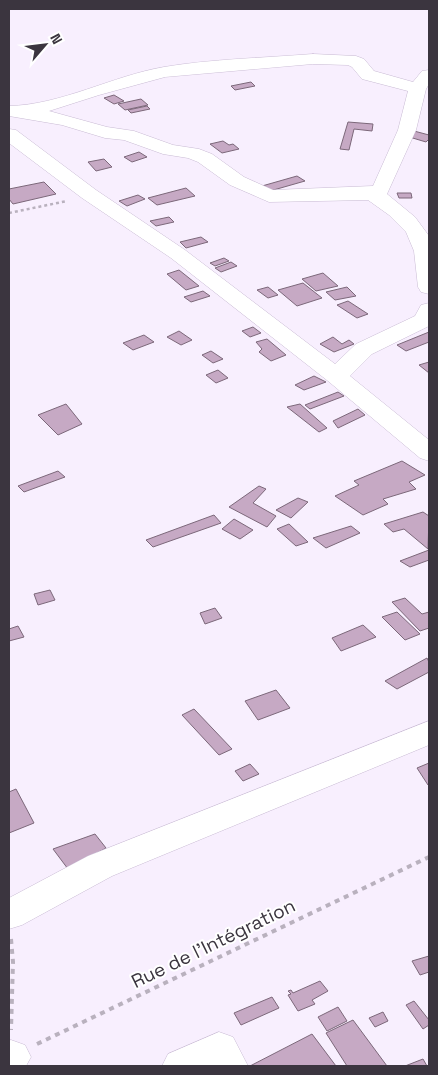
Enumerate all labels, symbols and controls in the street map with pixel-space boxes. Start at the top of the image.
north arrow [20,20,70,70]
text: N [46,31,67,47]
street label: Rue de l'Intégration [127,893,299,994]

